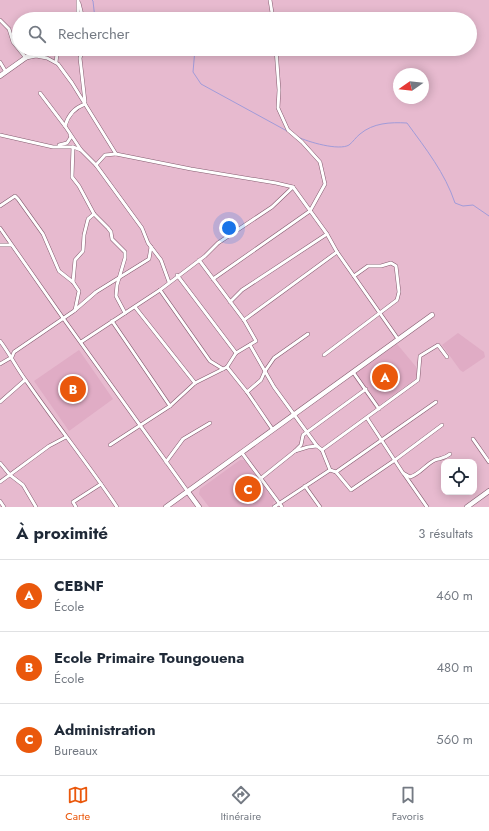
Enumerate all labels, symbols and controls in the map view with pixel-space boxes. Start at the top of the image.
search box [12,12,477,56]
icon: search [26,23,48,45]
text: Rechercher [58,23,130,45]
north arrow [393,68,429,104]
your location [219,218,239,238]
pin: A [372,362,398,392]
pin: B [60,374,86,404]
map controls [441,459,477,495]
button: locate [441,459,477,495]
pin: C [235,474,261,504]
text: À proximité [16,521,108,545]
text: 3 résultats [418,524,473,543]
text: CEBNF [54,575,104,597]
text: A [24,586,34,605]
text: 460 m [436,586,473,605]
text: École [54,597,84,616]
text: Ecole Primaire Toungouena [54,647,244,669]
text: B [25,658,33,677]
text: 480 m [436,658,473,677]
text: École [54,669,84,688]
text: Administration [54,719,156,741]
text: C [24,730,34,749]
text: 560 m [436,730,473,749]
text: Bureaux [54,741,98,760]
tab: Carte [65,784,90,824]
tab: Itinéraire [220,784,261,824]
tab: Favoris [392,784,424,824]

